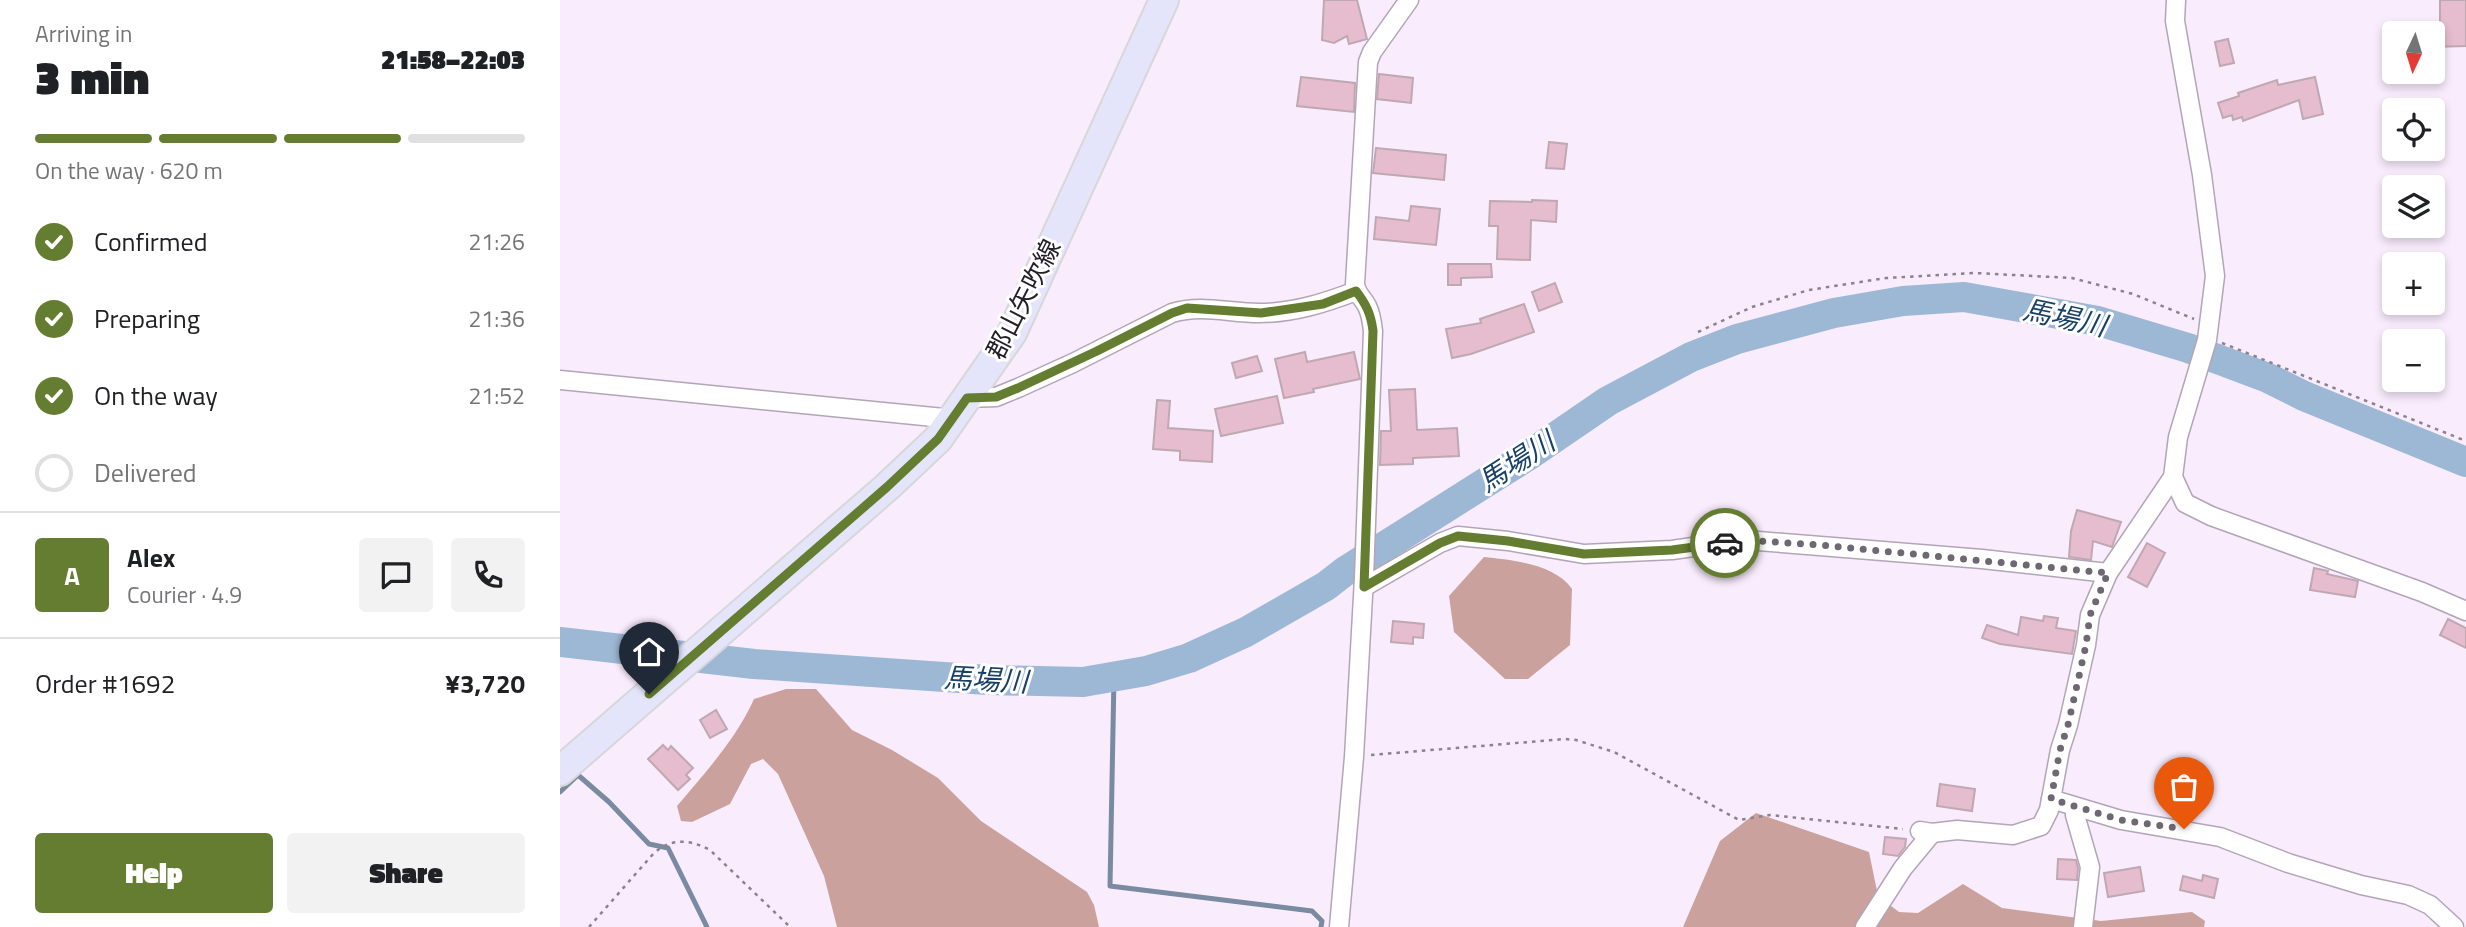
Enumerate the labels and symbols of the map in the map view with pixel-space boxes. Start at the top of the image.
north arrow [2382,21,2445,84]
street label: 郡山矢吹線 [976,232,1070,366]
water label: 馬場川 [2019,287,2113,347]
water label: 馬場川 [1469,418,1565,502]
courier [1690,508,1760,578]
pin [619,622,679,694]
water label: 馬場川 [943,655,1032,703]
pin [2154,757,2214,829]

